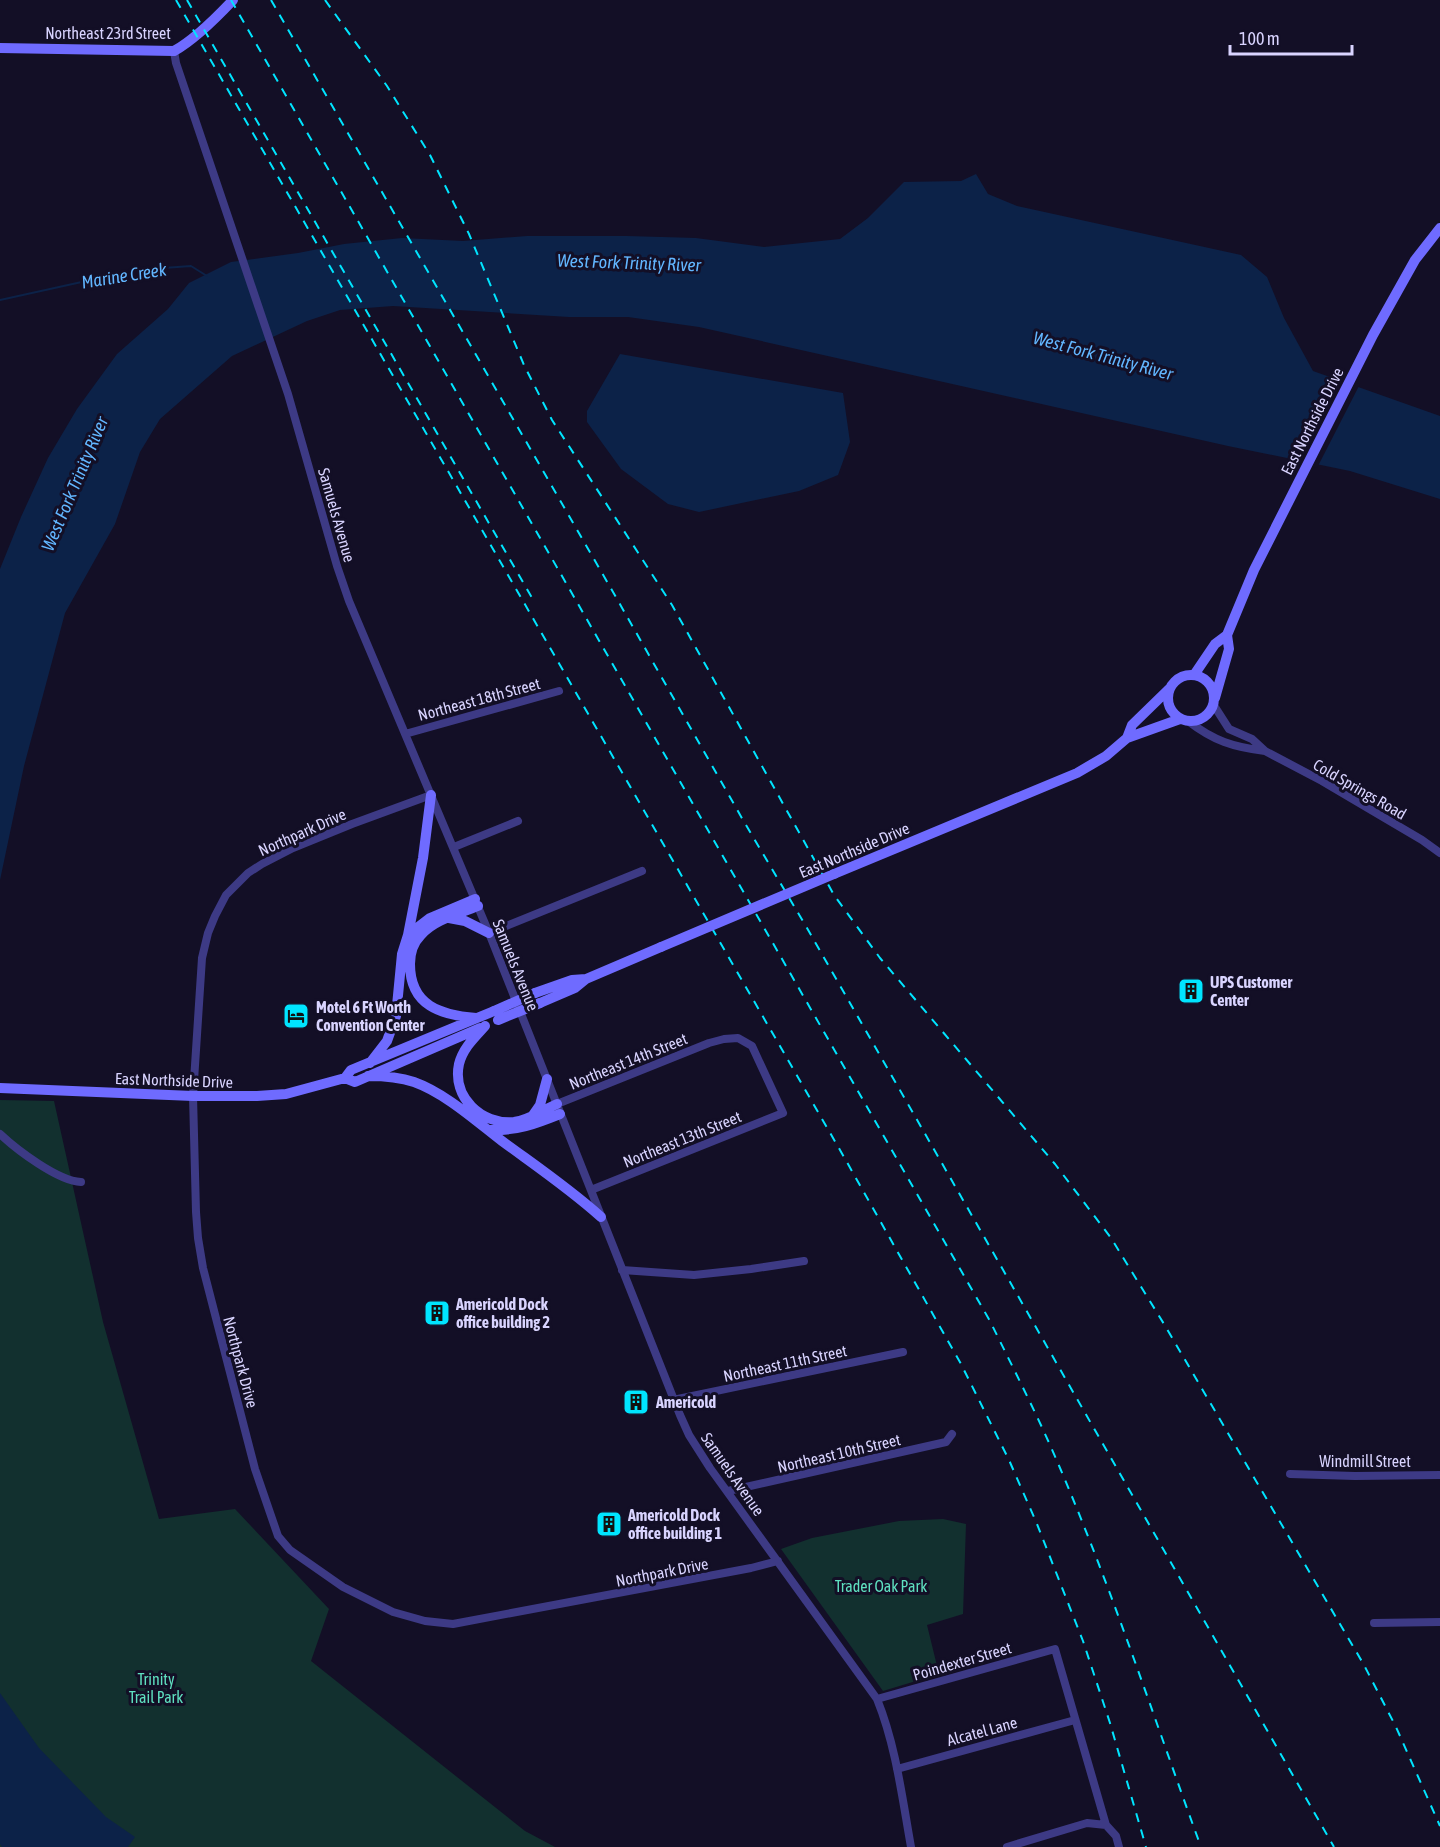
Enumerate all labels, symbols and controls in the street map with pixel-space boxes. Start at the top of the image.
scale bar [1230,18,1352,56]
street label: Northeast 23rd Street [45,24,171,42]
text: 100 m [1239,28,1280,49]
water label: West Fork Trinity River [557,249,702,276]
water label: Marine Creek [80,258,169,293]
water label: West Fork Trinity River [1031,327,1176,384]
street label: East Northside Drive [1277,364,1347,478]
water label: West Fork Trinity River [37,413,113,554]
street label: Samuels Avenue [315,466,359,564]
street label: Northeast 18th Street [416,674,542,724]
street label: Cold Springs Road [1310,755,1410,824]
street label: Northpark Drive [255,805,349,860]
street label: East Northside Drive [796,819,912,881]
street label: Samuels Avenue [489,917,543,1013]
place label: UPS Customer Center [1210,973,1293,1009]
building icon: UPS Customer Center [1176,976,1206,1006]
place label: Motel 6 Ft Worth Convention Center [316,998,425,1034]
hotel icon: Motel 6 Ft Worth Convention Center [281,1001,311,1031]
street label: Northeast 14th Street [566,1029,690,1093]
street label: East Northside Drive [115,1069,233,1091]
street label: Northeast 13th Street [620,1107,744,1171]
place label: Americold Dock office building 2 [455,1295,550,1331]
building icon: Americold Dock office building 2 [422,1298,452,1328]
street label: Northpark Drive [219,1314,262,1410]
street label: Northeast 11th Street [722,1341,849,1385]
building icon: Americold [621,1387,651,1417]
place label: Americold [655,1393,717,1411]
street label: Samuels Avenue [698,1429,768,1519]
street label: Northeast 10th Street [776,1430,903,1476]
street label: Windmill Street [1319,1452,1411,1470]
place label: Americold Dock office building 1 [627,1506,722,1542]
building icon: Americold Dock office building 1 [594,1509,624,1539]
street label: Northpark Drive [614,1554,710,1591]
park label: Trader Oak Park [835,1577,927,1595]
street label: Poindexter Street [911,1638,1014,1684]
park label: Trinity Trail Park [129,1670,183,1706]
street label: Alcatel Lane [945,1713,1019,1749]

